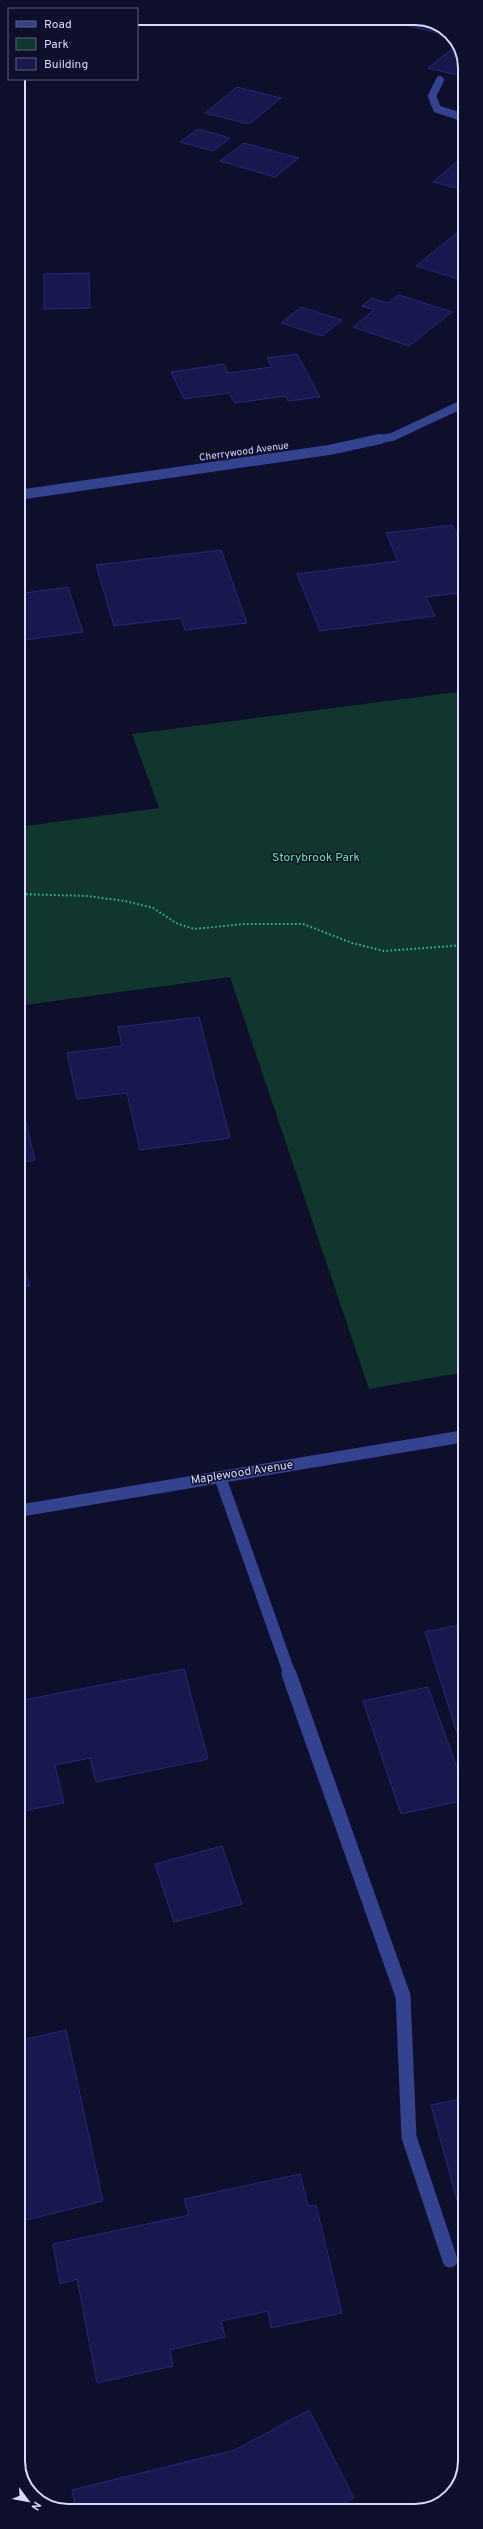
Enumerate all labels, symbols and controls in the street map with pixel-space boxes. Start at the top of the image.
legend [8,8,138,80]
text: Road [44,17,72,33]
text: Park [44,37,69,53]
text: Building [44,57,88,73]
street label: Cherrywood Avenue [198,439,290,465]
park label: Storybrook Park [272,850,360,866]
street label: Maplewood Avenue [190,1457,294,1489]
north arrow [8,2481,48,2521]
text: N [28,2499,44,2513]

